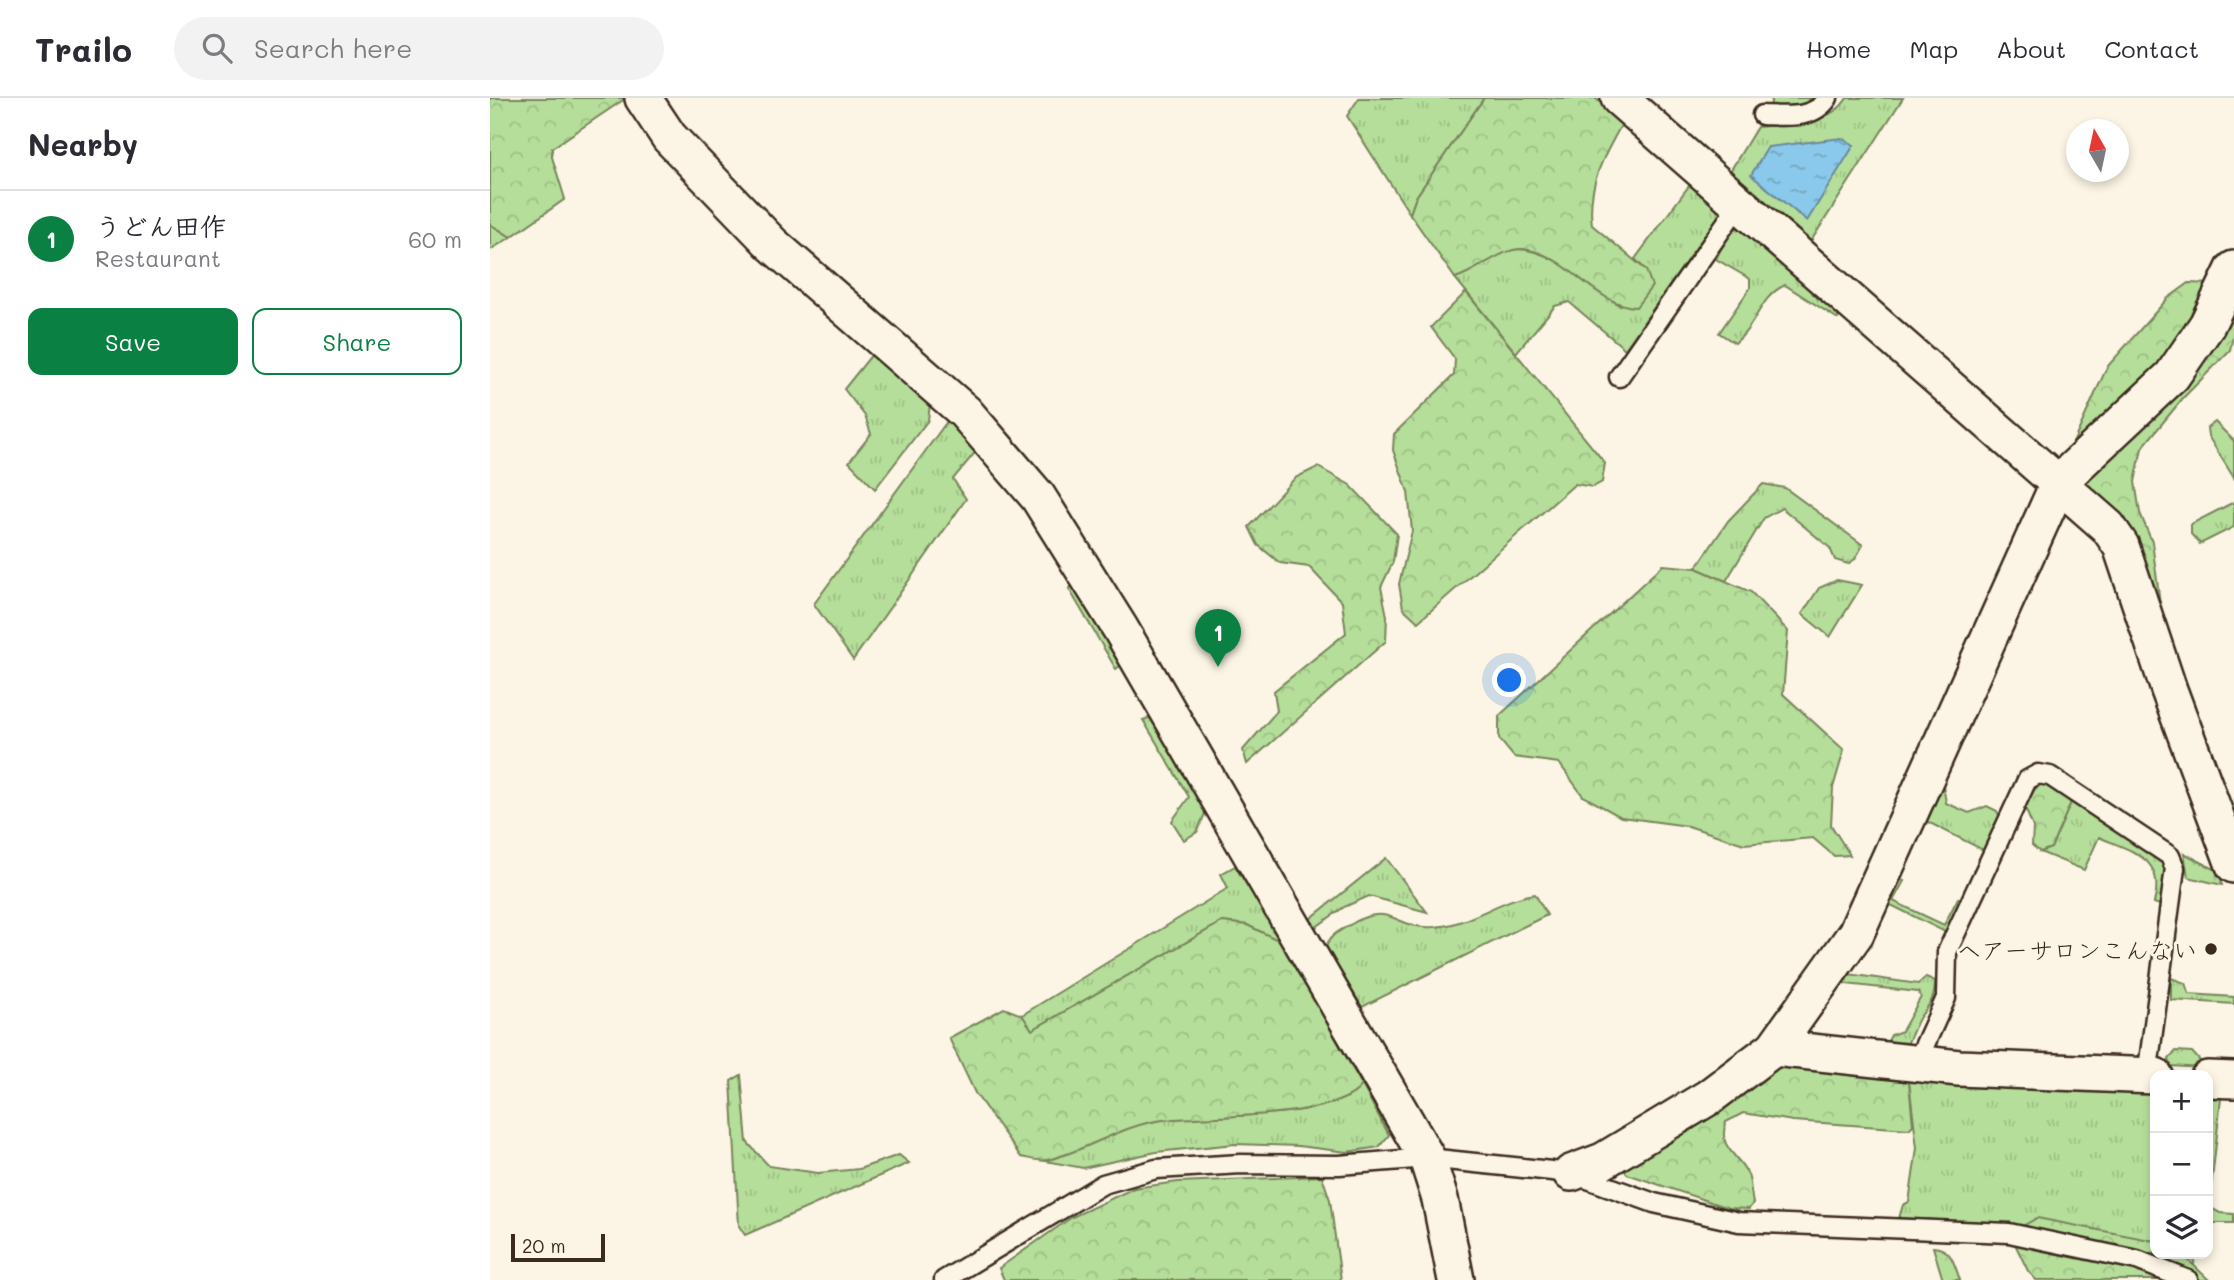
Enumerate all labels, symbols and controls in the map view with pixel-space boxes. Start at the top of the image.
search box [174,17,664,80]
text: Trailo [35,27,132,70]
icon: search [198,29,236,67]
text: Search here [254,31,412,65]
text: Home [1806,33,1871,64]
text: Map [1909,33,1958,64]
text: About [1996,33,2066,64]
text: Contact [2104,33,2199,64]
north arrow [2066,119,2129,182]
text: Nearby [28,124,138,164]
text: うどん田作 [95,209,226,243]
text: 1 [46,224,56,254]
text: 60 m [408,224,462,254]
text: Restaurant [95,243,221,273]
button: Save [28,308,238,375]
button: Share [252,308,462,375]
pin: 1 [1195,609,1241,667]
your location [1492,663,1526,697]
place label: ヘアーサロンこんない [1957,934,2197,965]
marker: ヘアーサロンこんない [2203,941,2219,957]
map controls [2150,1070,2213,1259]
button: + [2150,1070,2213,1133]
button: − [2150,1133,2213,1196]
button: layers [2150,1196,2213,1259]
scale bar [511,1231,606,1263]
text: 20 m [522,1233,566,1258]

